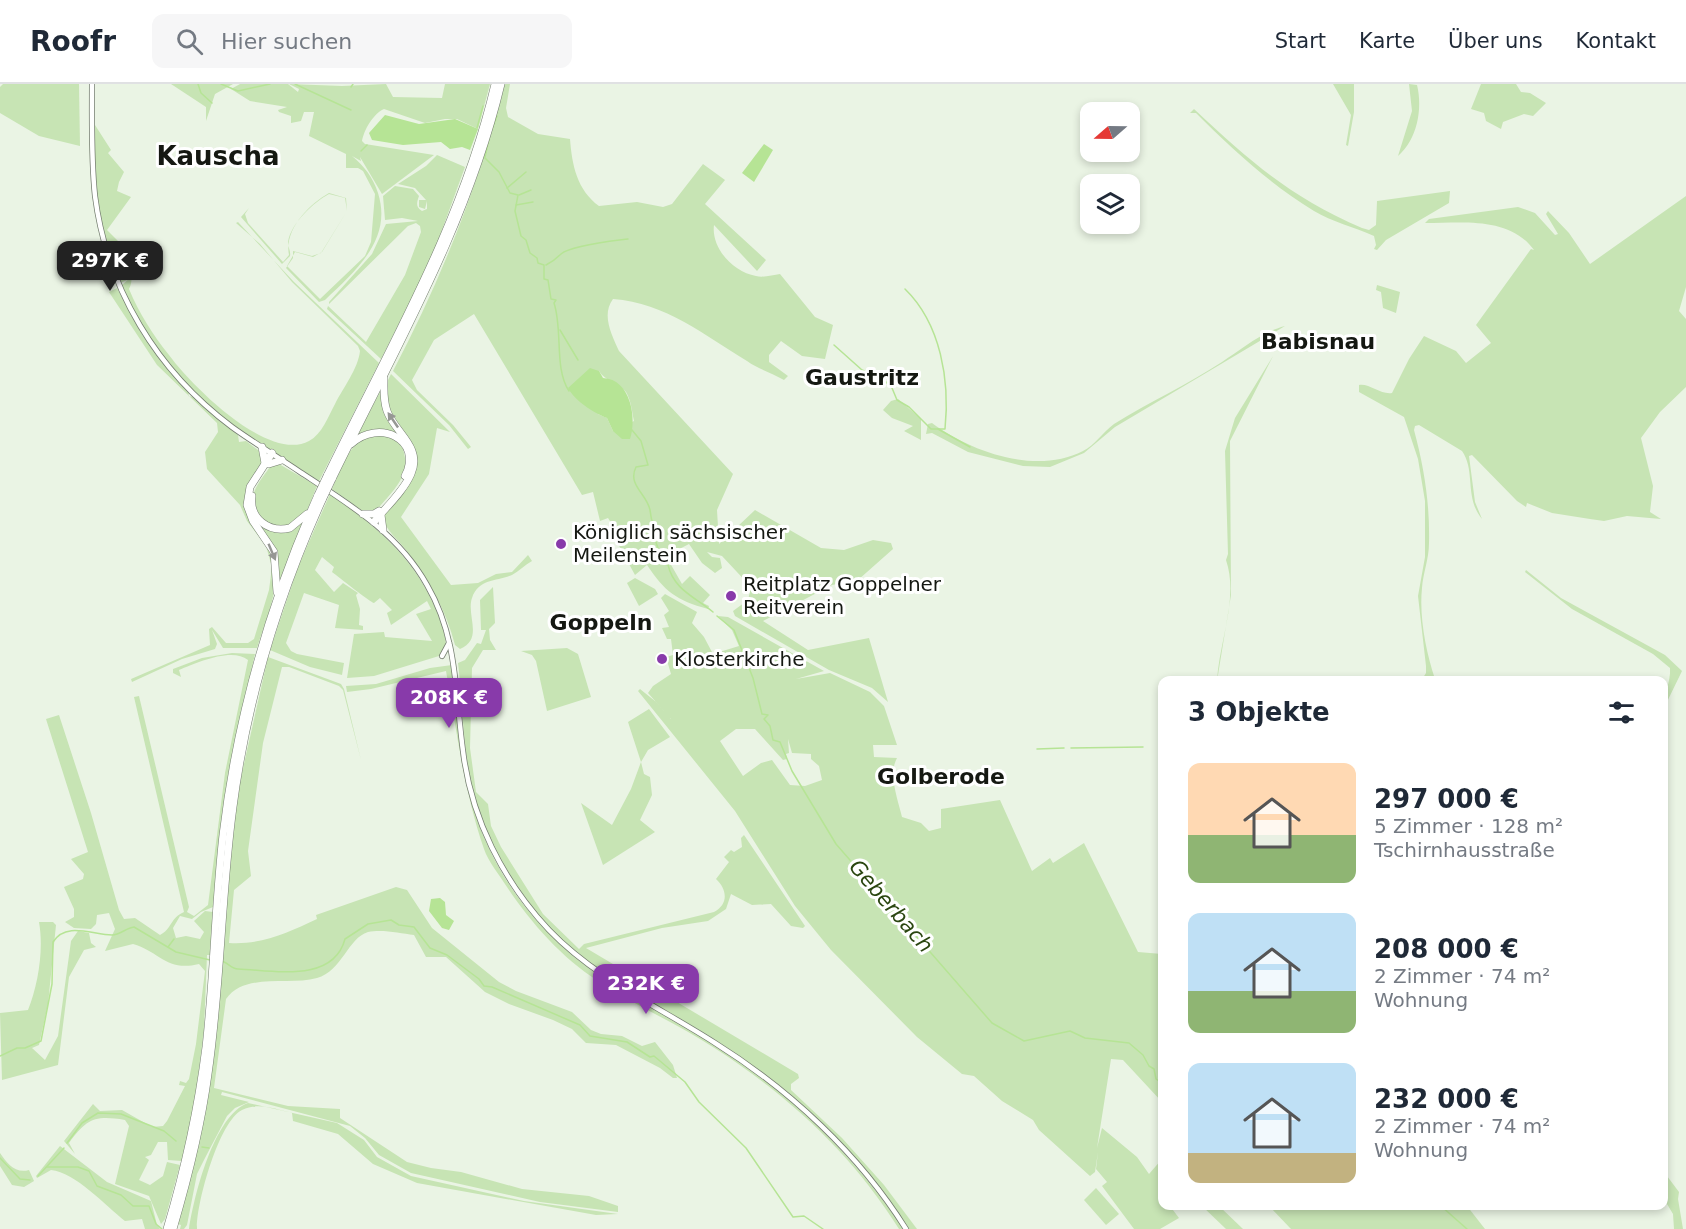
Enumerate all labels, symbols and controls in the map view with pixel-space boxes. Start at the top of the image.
search box [152,14,572,68]
text: Roofr [30,25,116,58]
icon: search [173,25,206,58]
text: Hier suchen [221,29,352,54]
text: Start [1275,29,1326,53]
text: Karte [1359,29,1415,53]
text: Über uns [1448,29,1543,53]
text: Kontakt [1576,29,1656,53]
north arrow [1080,102,1140,162]
map controls [1080,102,1140,234]
district label: Kauscha [156,141,280,171]
button: layers [1080,174,1140,234]
pin: 297K € [61,241,159,292]
text: 297K € [71,248,149,272]
district label: Babisnau [1261,329,1375,354]
district label: Gaustritz [805,365,919,390]
one-way arrow [388,412,399,428]
place label: Königlich sächsischer Meilenstein [573,520,787,567]
marker: Königlich sächsischer Meilenstein [554,537,568,551]
one-way arrow [267,543,277,561]
place label: Reitplatz Goppelner Reitverein [743,572,942,619]
marker: Reitplatz Goppelner Reitverein [724,589,738,603]
district label: Goppeln [550,610,652,635]
place label: Klosterkirche [674,647,805,671]
marker: Klosterkirche [655,652,669,666]
pin: 208K € [400,678,498,729]
text: 208K € [410,685,488,709]
icon: filters [1605,696,1638,729]
text: 3 Objekte [1188,697,1330,727]
district label: Golberode [877,764,1005,789]
text: 297 000 € [1374,784,1519,814]
icon: home [1236,787,1308,859]
text: 5 Zimmer · 128 m² [1374,814,1563,838]
text: Tschirnhausstraße [1374,838,1555,862]
water label: Geberbach [844,855,938,957]
text: 208 000 € [1374,934,1519,964]
icon: home [1236,937,1308,1009]
pin: 232K € [597,964,695,1015]
text: 2 Zimmer · 74 m² [1374,964,1550,988]
text: 232K € [607,971,685,995]
text: Wohnung [1374,988,1468,1012]
text: 232 000 € [1374,1084,1519,1114]
icon: home [1236,1087,1308,1159]
text: 2 Zimmer · 74 m² [1374,1114,1550,1138]
text: Wohnung [1374,1138,1468,1162]

